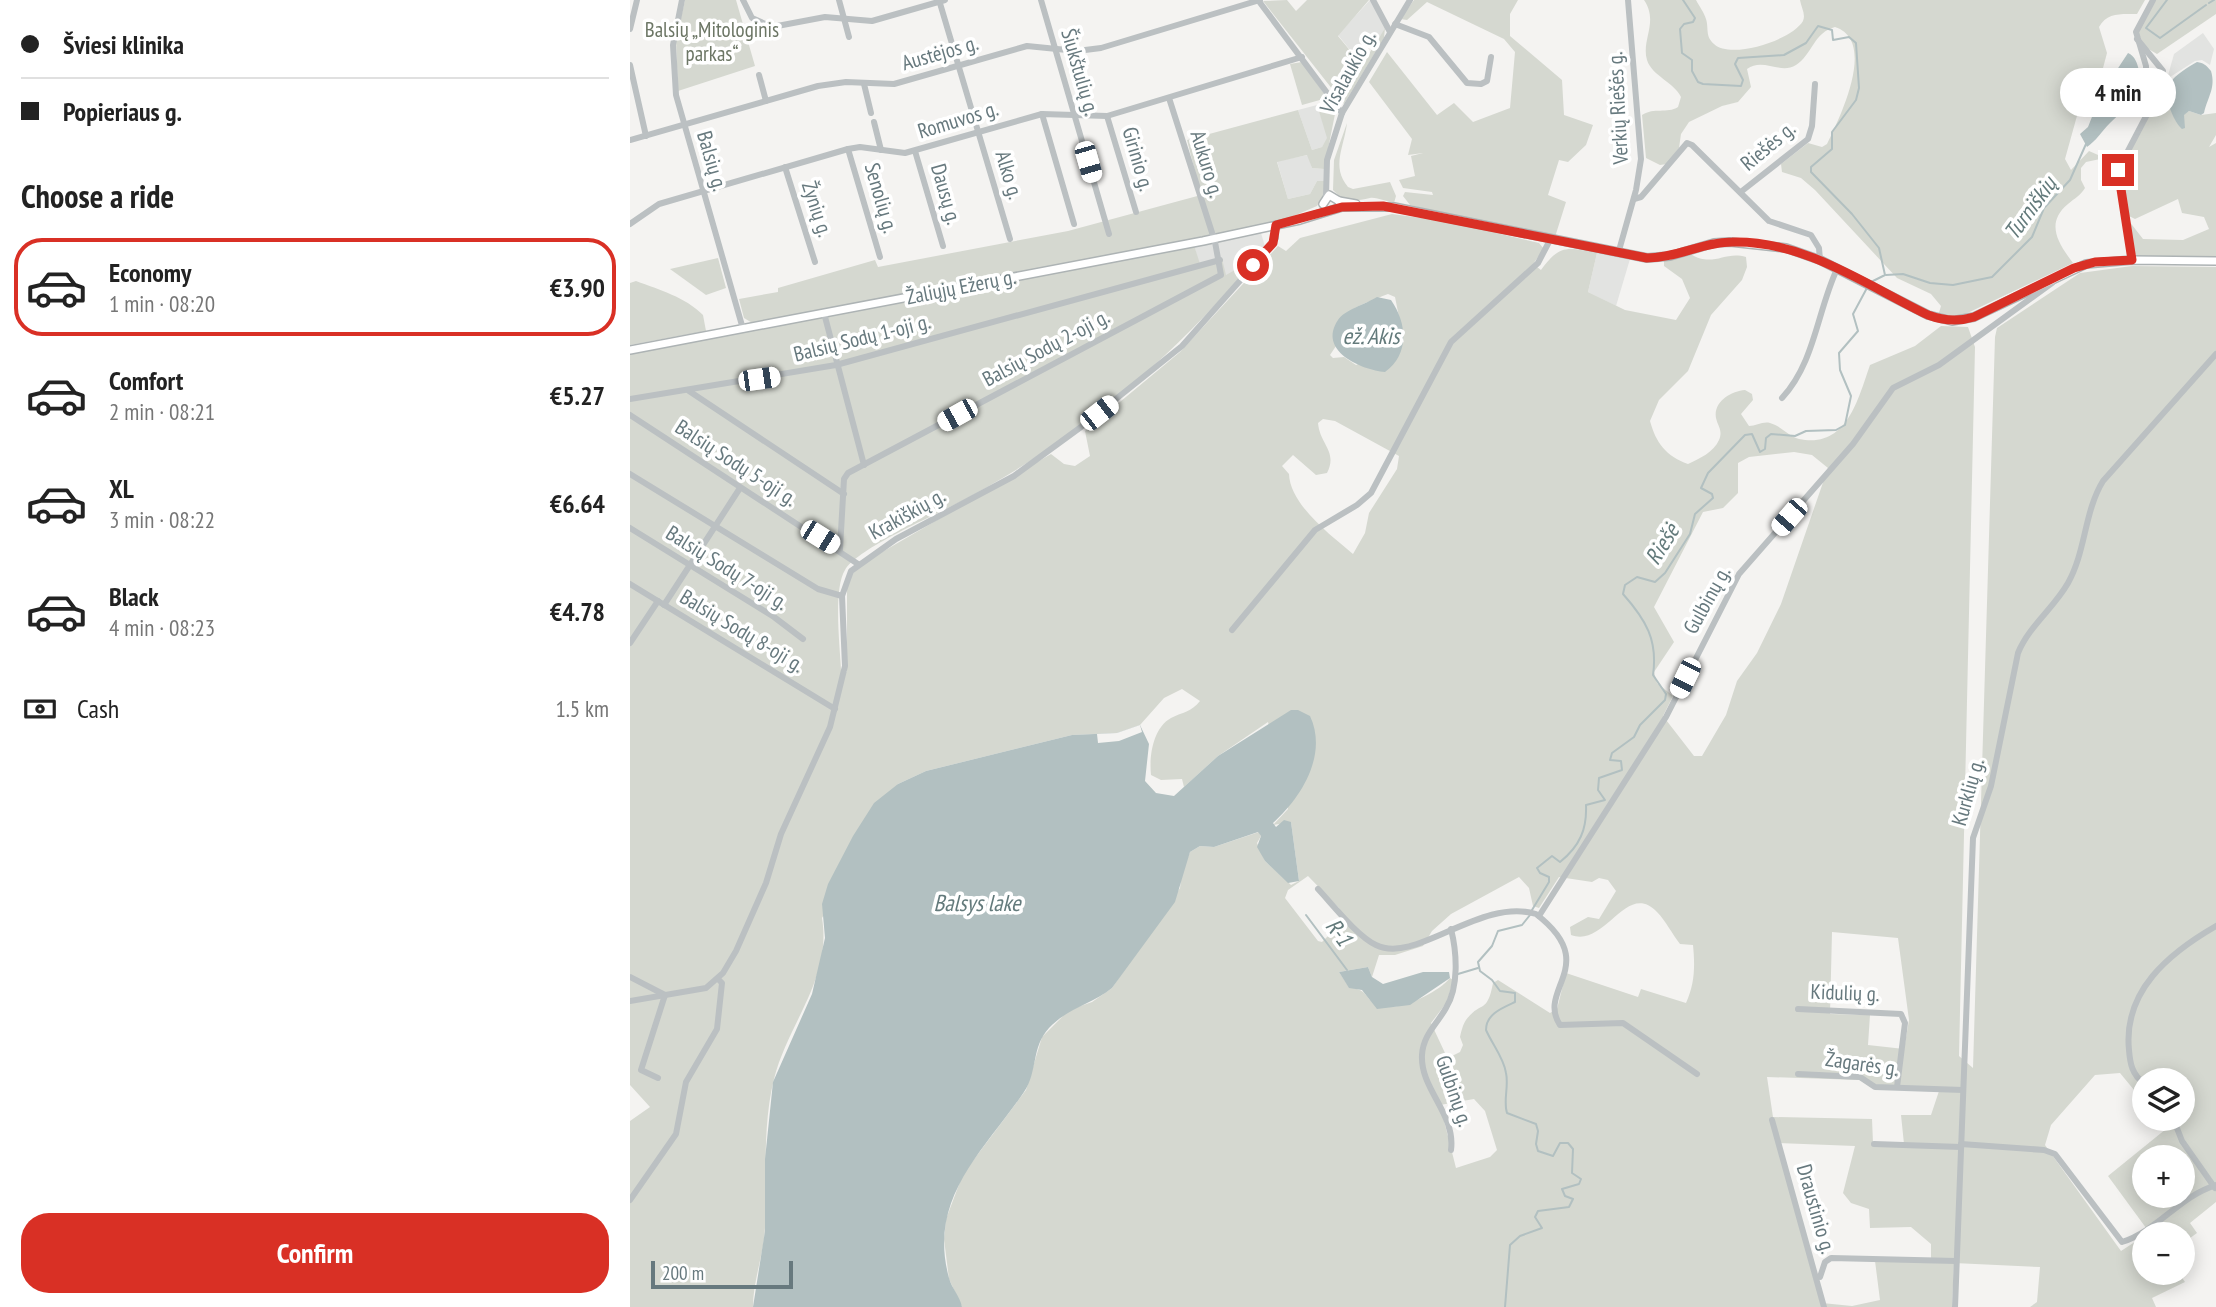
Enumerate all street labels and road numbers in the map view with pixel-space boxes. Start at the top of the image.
street label: Visalaukio g. [1313,25,1381,119]
street label: Šiukštulių g. [1055,26,1106,118]
street label: Austėjos g. [898,29,981,76]
street label: Verkių Riešės g. [1601,51,1634,166]
street label: Romuvos g. [914,95,1001,145]
street label: Riešės g. [1735,115,1801,176]
street label: Girinio g. [1117,124,1160,194]
street label: Aukuro g. [1185,127,1230,201]
street label: Balsių g. [691,128,734,194]
street label: Alko g. [989,147,1030,202]
street label: Senolių g. [859,160,904,236]
street label: Dausų g. [925,160,968,227]
street label: Žynių g. [796,178,839,240]
street label: Žaliųjų Ežerų g. [904,263,1018,310]
street label: Balsių Sodų 2-oji g. [978,303,1114,392]
street label: Balsių Sodų 1-oji g. [791,307,933,368]
street label: Balsių Sodų 5-oji g. [670,413,802,512]
street label: Krakiškių g. [864,482,950,545]
street label: Balsių Sodų 7-oji g. [661,519,793,616]
street label: Gulbinų g. [1677,561,1736,638]
street label: Balsių Sodų 8-oji g. [675,583,809,678]
street label: Kurklių g. [1945,755,1990,829]
street label: Kidulių g. [1810,978,1880,1007]
street label: Žagarės g. [1824,1045,1900,1082]
street label: Gulbinų g. [1430,1052,1479,1130]
street label: Draustinio g. [1791,1161,1842,1257]

